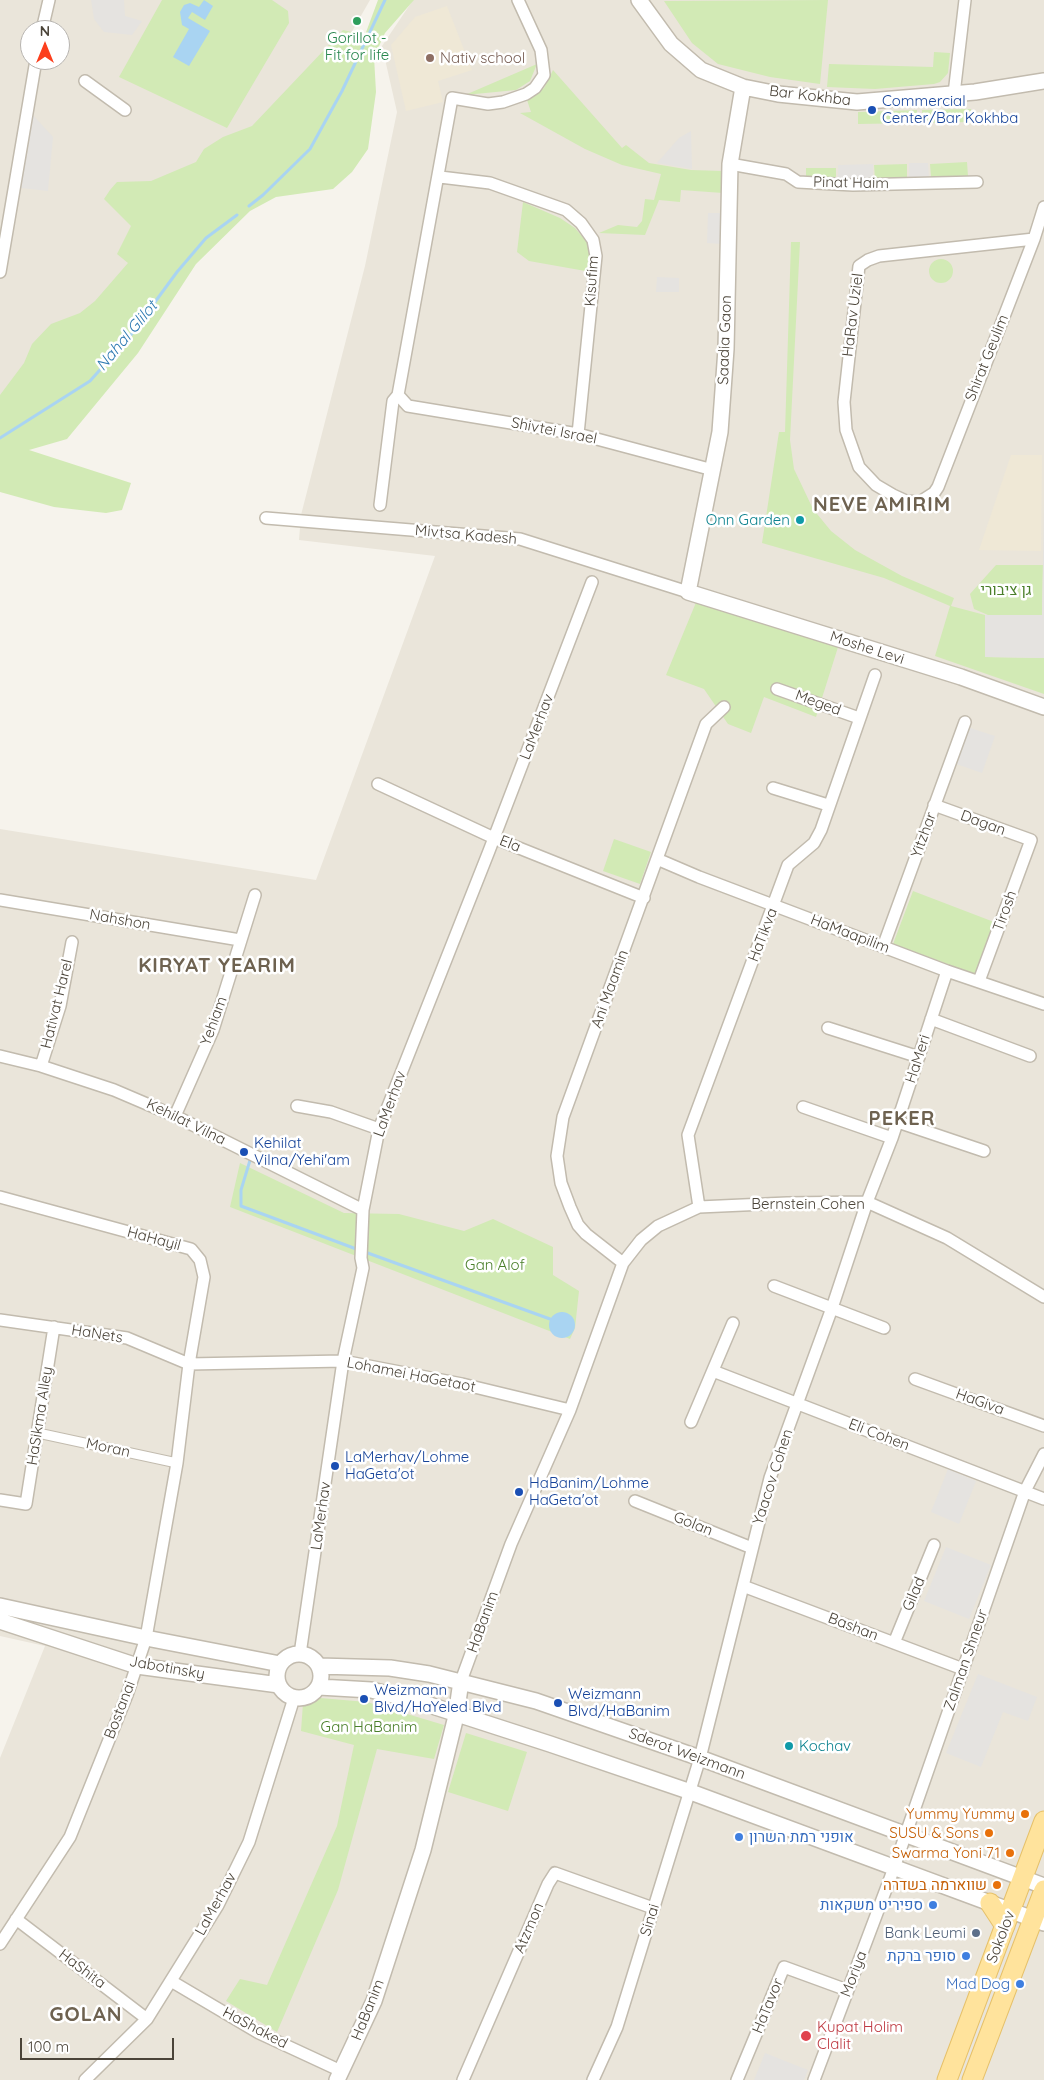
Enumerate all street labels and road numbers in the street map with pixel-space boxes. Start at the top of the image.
street label: Bar Kokhba [768,82,852,110]
street label: Pinat Haim [813,173,889,193]
street label: Kisufim [581,255,603,307]
street label: HaRav Uziel [839,272,867,358]
street label: Saadia Gaon [714,295,736,385]
street label: Shirat Geulim [961,312,1013,404]
street label: Shivtei Israel [510,414,598,448]
street label: Mivtsa Kadesh [414,522,518,548]
street label: Moshe Levi [828,628,906,668]
street label: Meged [793,686,843,720]
street label: LaMerhav [516,692,558,762]
street label: Dagan [958,807,1008,839]
street label: Yitzhar [907,810,941,860]
street label: Ela [497,832,523,856]
street label: Tirosh [989,888,1021,934]
street label: Nahshon [88,906,152,934]
street label: HaTikva [745,906,781,964]
street label: HaMaapilim [808,911,892,957]
street label: Ani Maamin [588,947,632,1031]
street label: Hativat Harel [37,957,77,1051]
street label: Yehiam [197,994,231,1048]
street label: HaMeri [902,1033,934,1085]
street label: LaMerhav [370,1068,410,1140]
street label: Kehilat Vilna [143,1095,229,1149]
street label: Bernstein Cohen [751,1195,865,1213]
street label: HaHayil [125,1223,183,1255]
street label: HaNets [70,1321,124,1347]
street label: Lohamei HaGetaot [345,1354,477,1396]
street label: HaSikma Alley [23,1365,57,1467]
street label: HaGiva [953,1385,1007,1419]
street label: Eli Cohen [846,1415,912,1455]
street label: Yaacov Cohen [749,1427,797,1527]
street label: Moran [84,1435,132,1461]
street label: LaMerhav [307,1481,335,1551]
street label: Golan [671,1508,715,1540]
street label: Gilad [899,1574,929,1614]
street label: HaBanim [464,1589,502,1655]
street label: Zalman Shneur [940,1607,992,1713]
street label: Bashan [825,1609,881,1645]
street label: Jabotinsky [128,1653,206,1683]
street label: Bostanai [101,1678,139,1742]
street label: Sderot Weizmann [626,1725,748,1783]
street label: LaMerhav [191,1869,241,1939]
street label: Atzmon [510,1900,548,1956]
street label: Sinai [637,1902,663,1938]
street label: Sokolov [983,1908,1019,1966]
street label: HaShita [55,1945,109,1993]
street label: Moriya [837,1948,871,2000]
street label: HaTavor [749,1976,787,2036]
street label: HaBanim [348,1977,388,2043]
street label: HaShaked [219,2003,291,2053]

